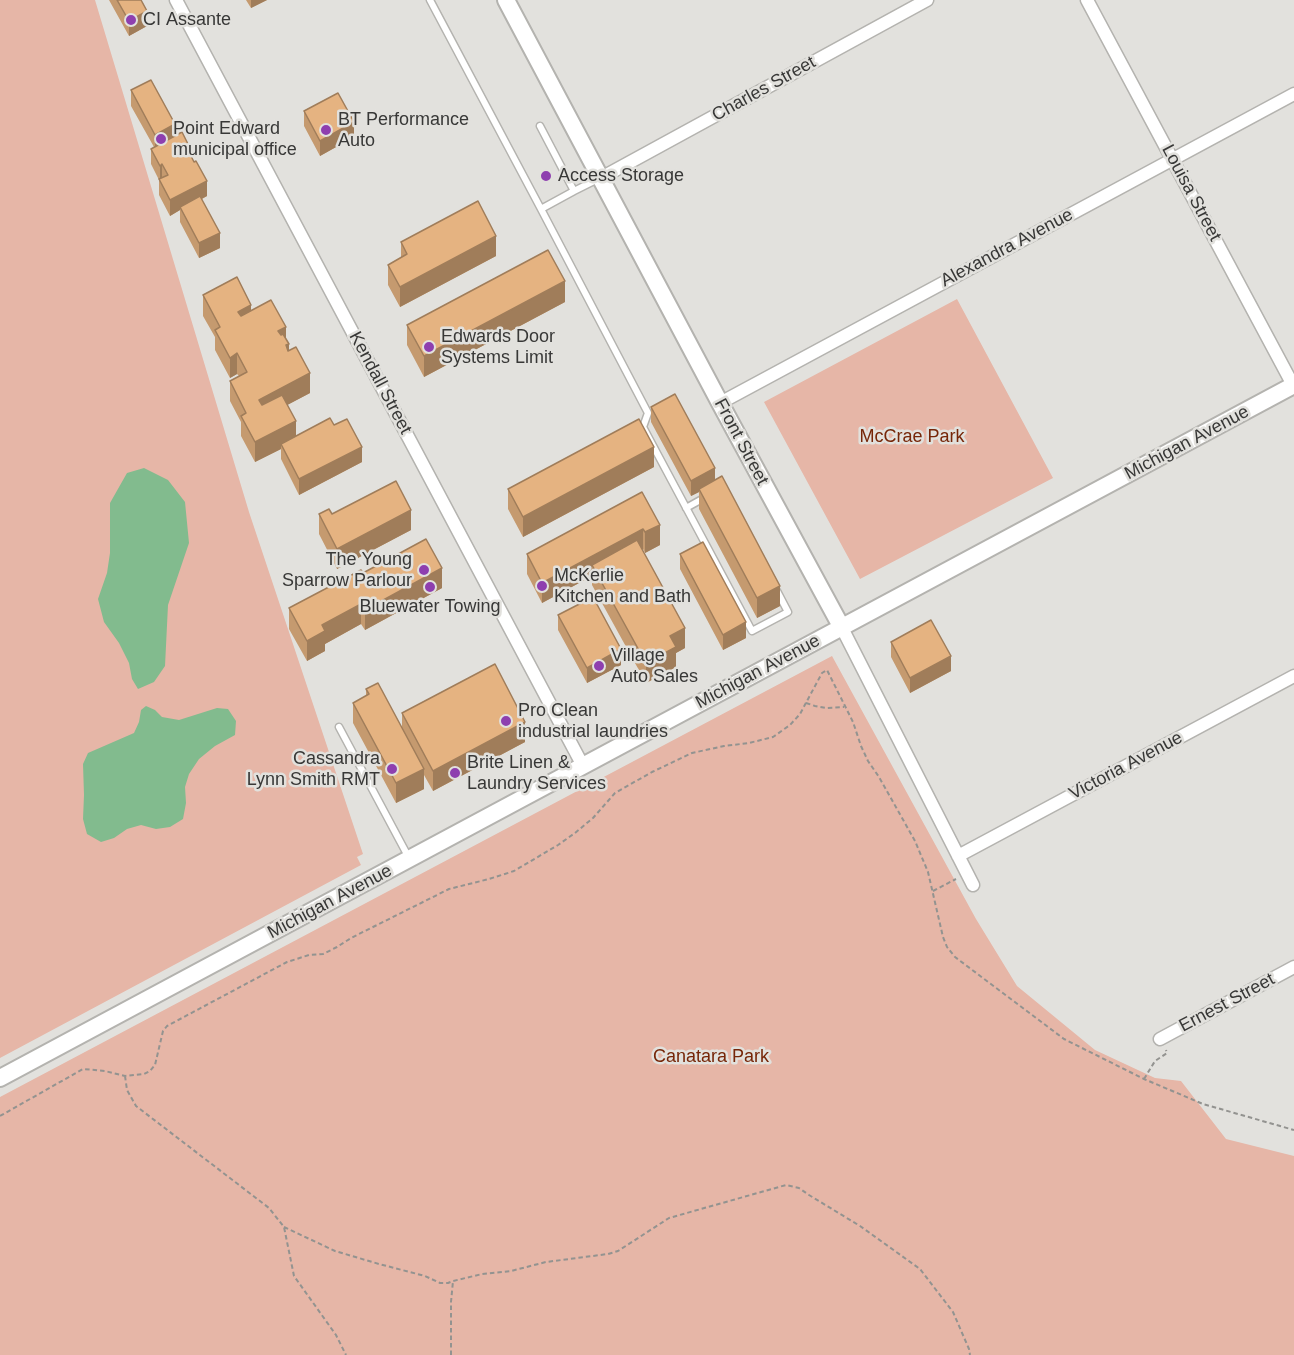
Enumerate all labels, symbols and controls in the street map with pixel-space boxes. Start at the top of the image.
place label: CI Assante [143,9,231,31]
marker: CI Assante [124,13,138,27]
street label: Charles Street [708,52,820,126]
place label: BT Performance Auto [338,109,469,152]
place label: Point Edward municipal office [173,118,297,160]
marker: BT Performance Auto [319,123,333,137]
marker: Point Edward municipal office [154,132,168,146]
street label: Louisa Street [1157,141,1225,245]
place label: Access Storage [558,165,684,187]
marker: Access Storage [539,169,553,183]
street label: Alexandra Avenue [937,204,1077,292]
place label: Edwards Door Systems Limit [441,326,555,368]
street label: Kendall Street [344,328,416,438]
marker: Edwards Door Systems Limit [422,340,436,354]
street label: Front Street [709,395,773,489]
street label: Michigan Avenue [1121,401,1253,485]
park label: McCrae Park [859,426,965,448]
place label: The Young Sparrow Parlour [282,549,412,592]
marker: The Young Sparrow Parlour [417,563,431,577]
place label: McKerlie Kitchen and Bath [554,565,691,608]
marker: McKerlie Kitchen and Bath [535,579,549,593]
marker: Bluewater Towing [423,580,437,594]
place label: Bluewater Towing [359,596,501,618]
street label: Michigan Avenue [692,630,824,714]
place label: Village Auto Sales [611,645,698,688]
marker: Village Auto Sales [592,659,606,673]
place label: Pro Clean industrial laundries [518,700,668,742]
marker: Pro Clean industrial laundries [499,714,513,728]
street label: Victoria Avenue [1066,727,1186,805]
place label: Cassandra Lynn Smith RMT [247,748,380,790]
place label: Brite Linen & Laundry Services [467,752,606,795]
marker: Cassandra Lynn Smith RMT [385,762,399,776]
marker: Brite Linen & Laundry Services [448,766,462,780]
street label: Michigan Avenue [264,860,396,944]
street label: Ernest Street [1176,969,1278,1037]
park label: Canatara Park [653,1046,769,1068]

